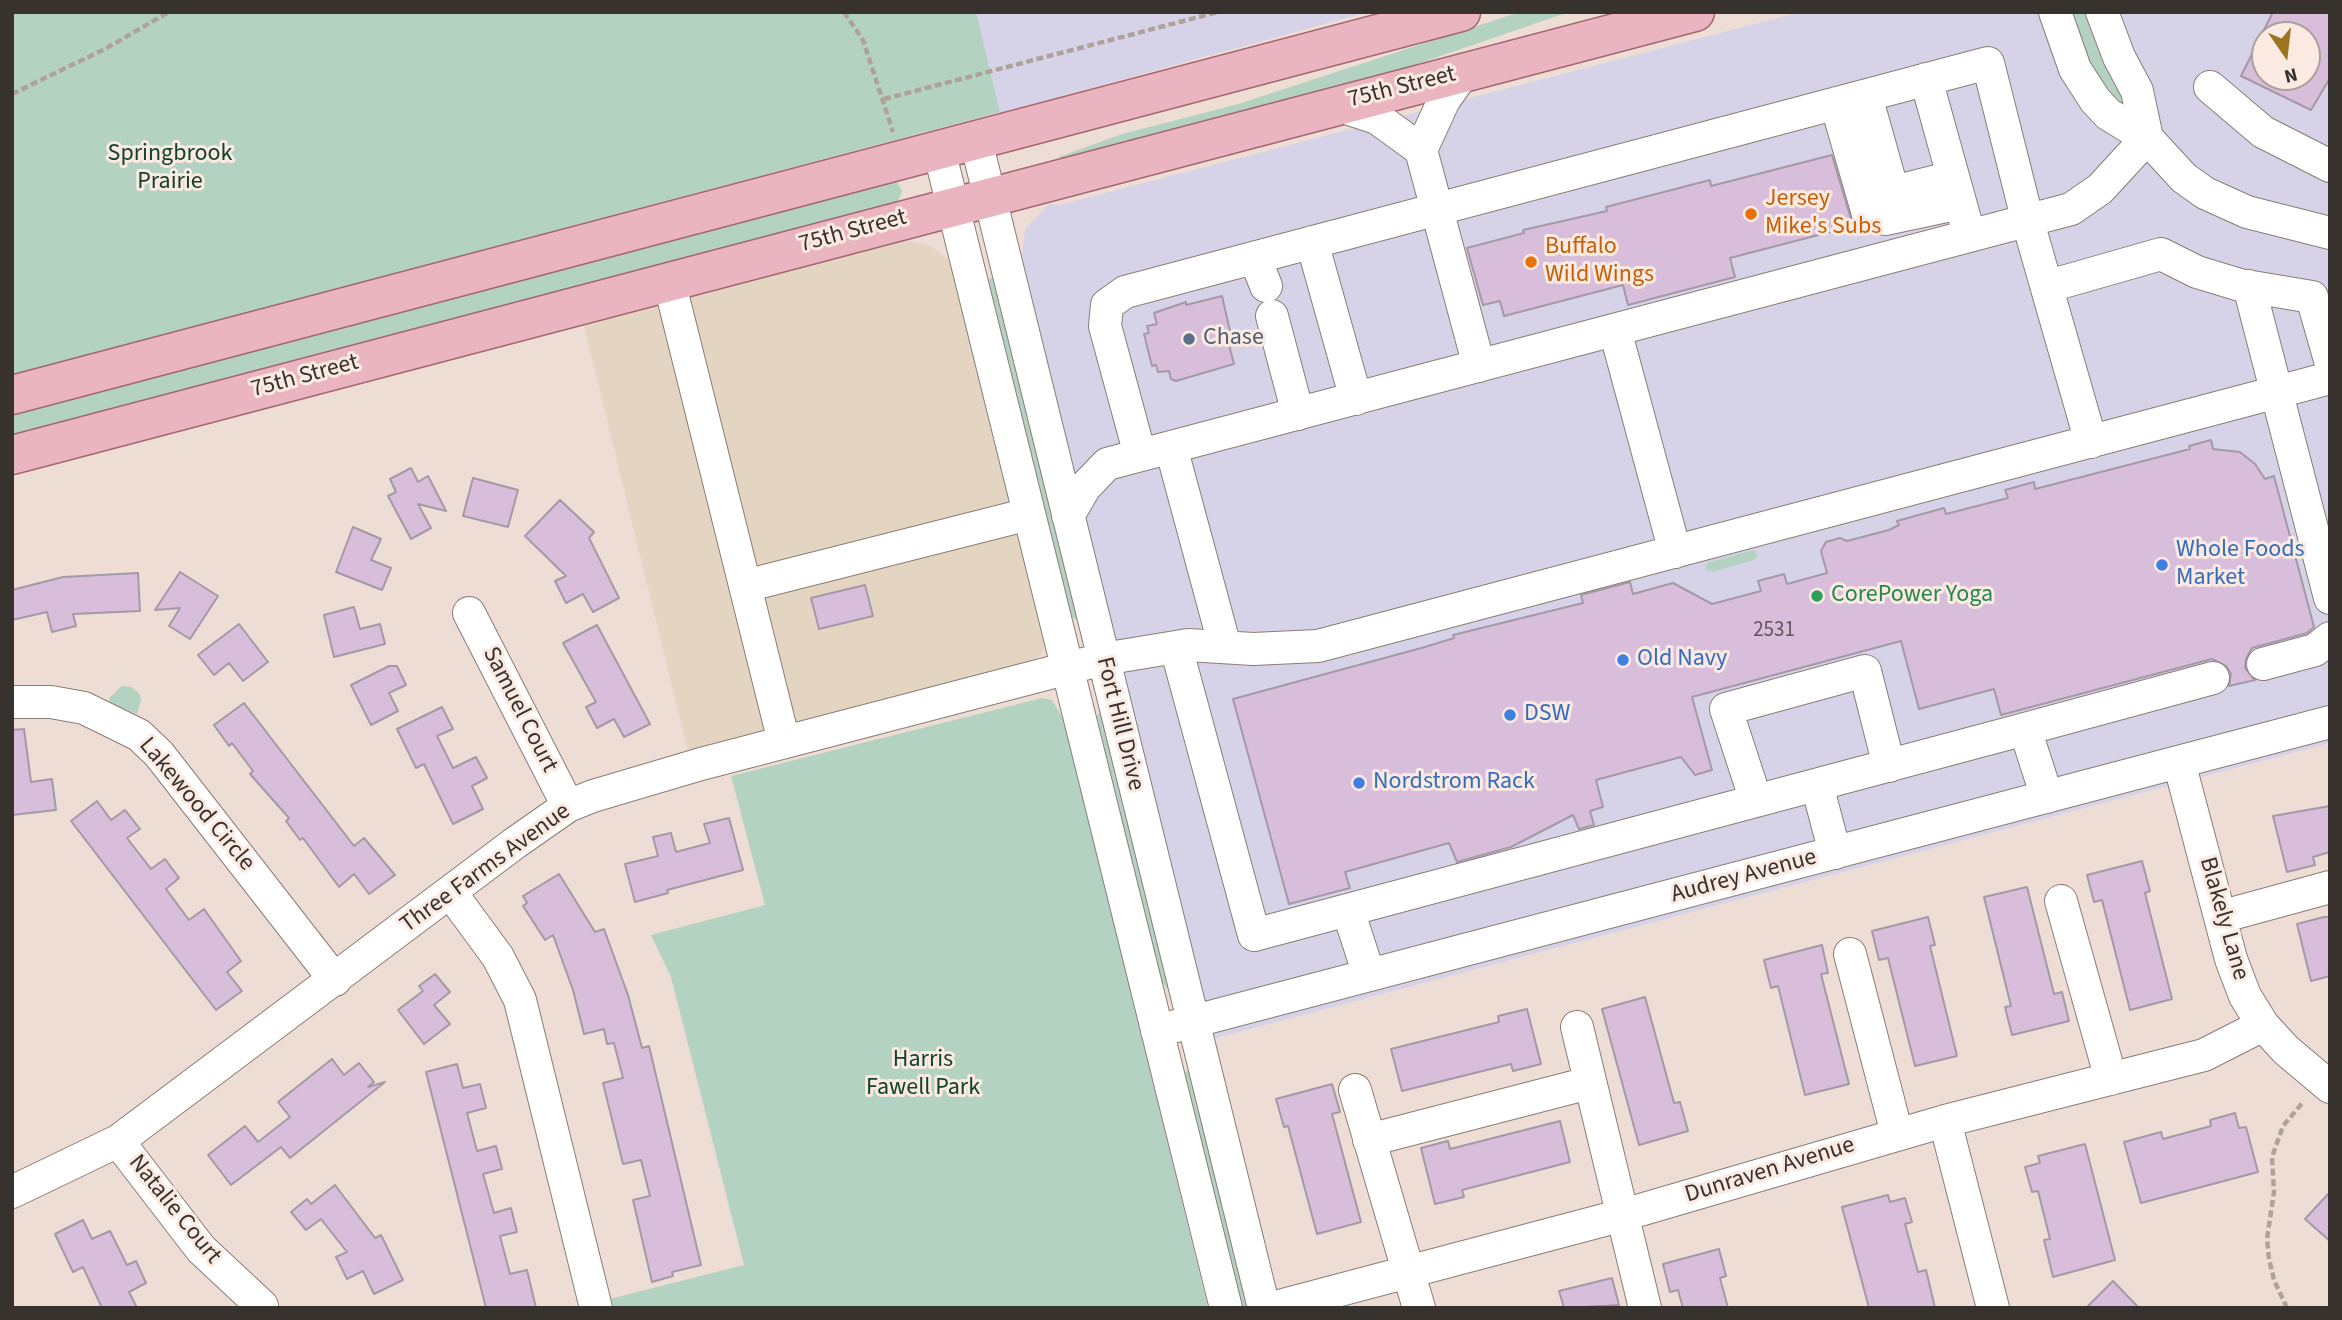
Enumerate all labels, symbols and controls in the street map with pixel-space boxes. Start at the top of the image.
north arrow [2251,21,2321,91]
text: N [2281,60,2300,90]
street label: 75th Street [1345,61,1459,115]
park label: Springbrook Prairie [108,141,232,197]
place label: Jersey Mike's Subs [1765,186,1881,242]
street label: 75th Street [796,204,910,260]
marker: Jersey Mike's Subs [1743,206,1759,222]
place label: Buffalo Wild Wings [1545,234,1654,290]
marker: Buffalo Wild Wings [1523,254,1539,270]
place label: Chase [1203,325,1264,353]
marker: Chase [1181,331,1197,347]
street label: 75th Street [248,349,362,405]
place label: Whole Foods Market [2176,537,2305,593]
marker: Whole Foods Market [2154,557,2170,573]
place label: CorePower Yoga [1831,582,1993,610]
marker: CorePower Yoga [1809,588,1825,604]
house number: 2531 [1753,618,1795,644]
street label: Samuel Court [475,642,563,778]
place label: Old Navy [1637,646,1727,674]
marker: Old Navy [1615,652,1631,668]
street label: Fort Hill Drive [1089,654,1149,794]
place label: DSW [1524,701,1570,729]
marker: DSW [1502,707,1518,723]
street label: Lakewood Circle [132,732,260,878]
place label: Nordstrom Rack [1373,769,1535,797]
marker: Nordstrom Rack [1351,775,1367,791]
street label: Three Farms Avenue [395,798,577,940]
street label: Audrey Avenue [1668,844,1820,910]
street label: Blakely Lane [2192,854,2254,984]
park label: Harris Fawell Park [866,1047,980,1103]
street label: Dunraven Avenue [1682,1132,1858,1210]
street label: Natalie Court [121,1150,227,1270]

